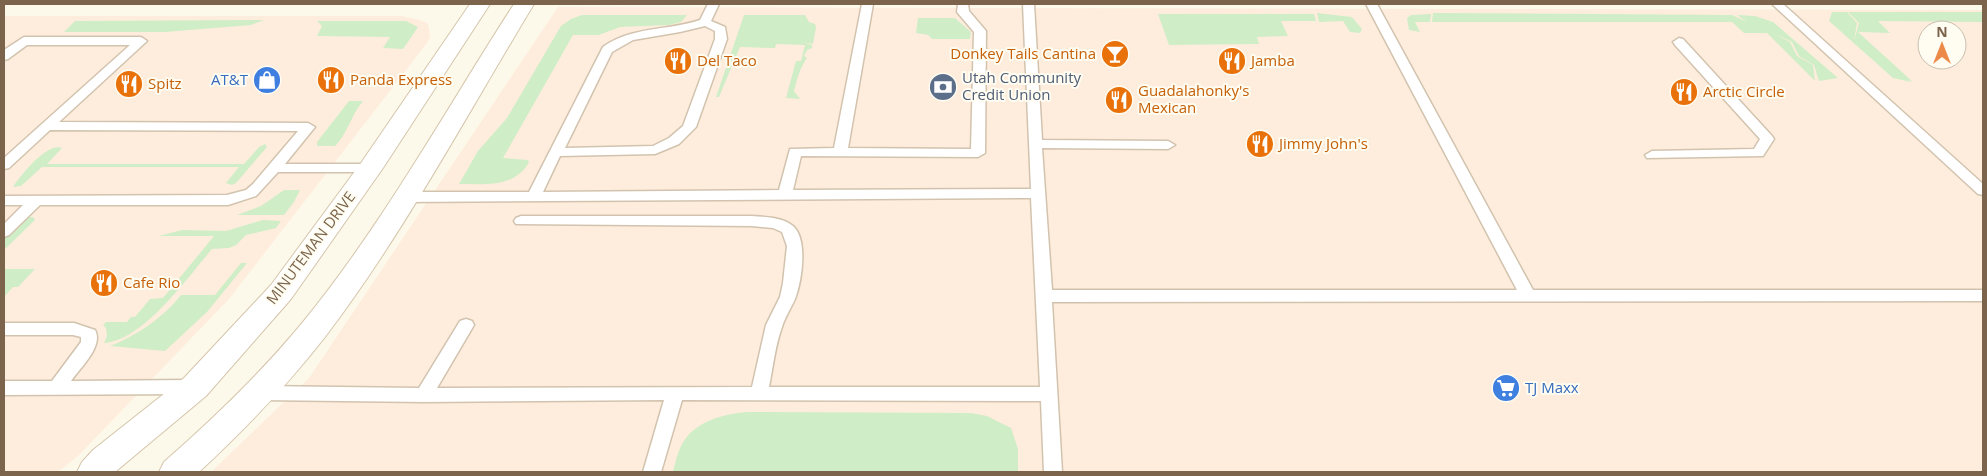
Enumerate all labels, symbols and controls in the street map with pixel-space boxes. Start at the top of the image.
north arrow [1917,20,1967,70]
text: N [1936,22,1948,41]
bar icon: Donkey Tails Cantina [1100,39,1130,69]
place label: Donkey Tails Cantina [950,43,1096,63]
restaurant icon: Del Taco [663,46,693,76]
restaurant icon: Jamba [1217,46,1247,76]
place label: Del Taco [697,50,757,70]
place label: Jamba [1249,50,1295,70]
shop icon: AT&T [252,65,282,95]
restaurant icon: Panda Express [316,65,346,95]
place label: Utah Community Credit Union [962,67,1081,104]
restaurant icon: Spitz [114,69,144,99]
place label: AT&T [211,69,249,89]
place label: Panda Express [350,69,452,89]
bank icon: Utah Community Credit Union [928,72,958,102]
place label: Spitz [148,73,182,93]
restaurant icon: Arctic Circle [1669,77,1699,107]
place label: Guadalahonky's Mexican [1138,80,1249,117]
place label: Arctic Circle [1703,81,1785,101]
restaurant icon: Guadalahonky's Mexican [1104,85,1134,115]
restaurant icon: Jimmy John's [1245,129,1275,159]
place label: Jimmy John's [1277,133,1368,153]
street label: MINUTEMAN DRIVE [261,187,359,308]
restaurant icon: Cafe Rio [89,268,119,298]
place label: Cafe Rio [123,272,180,292]
supermarket icon: TJ Maxx [1491,373,1521,403]
place label: TJ Maxx [1525,377,1579,397]

